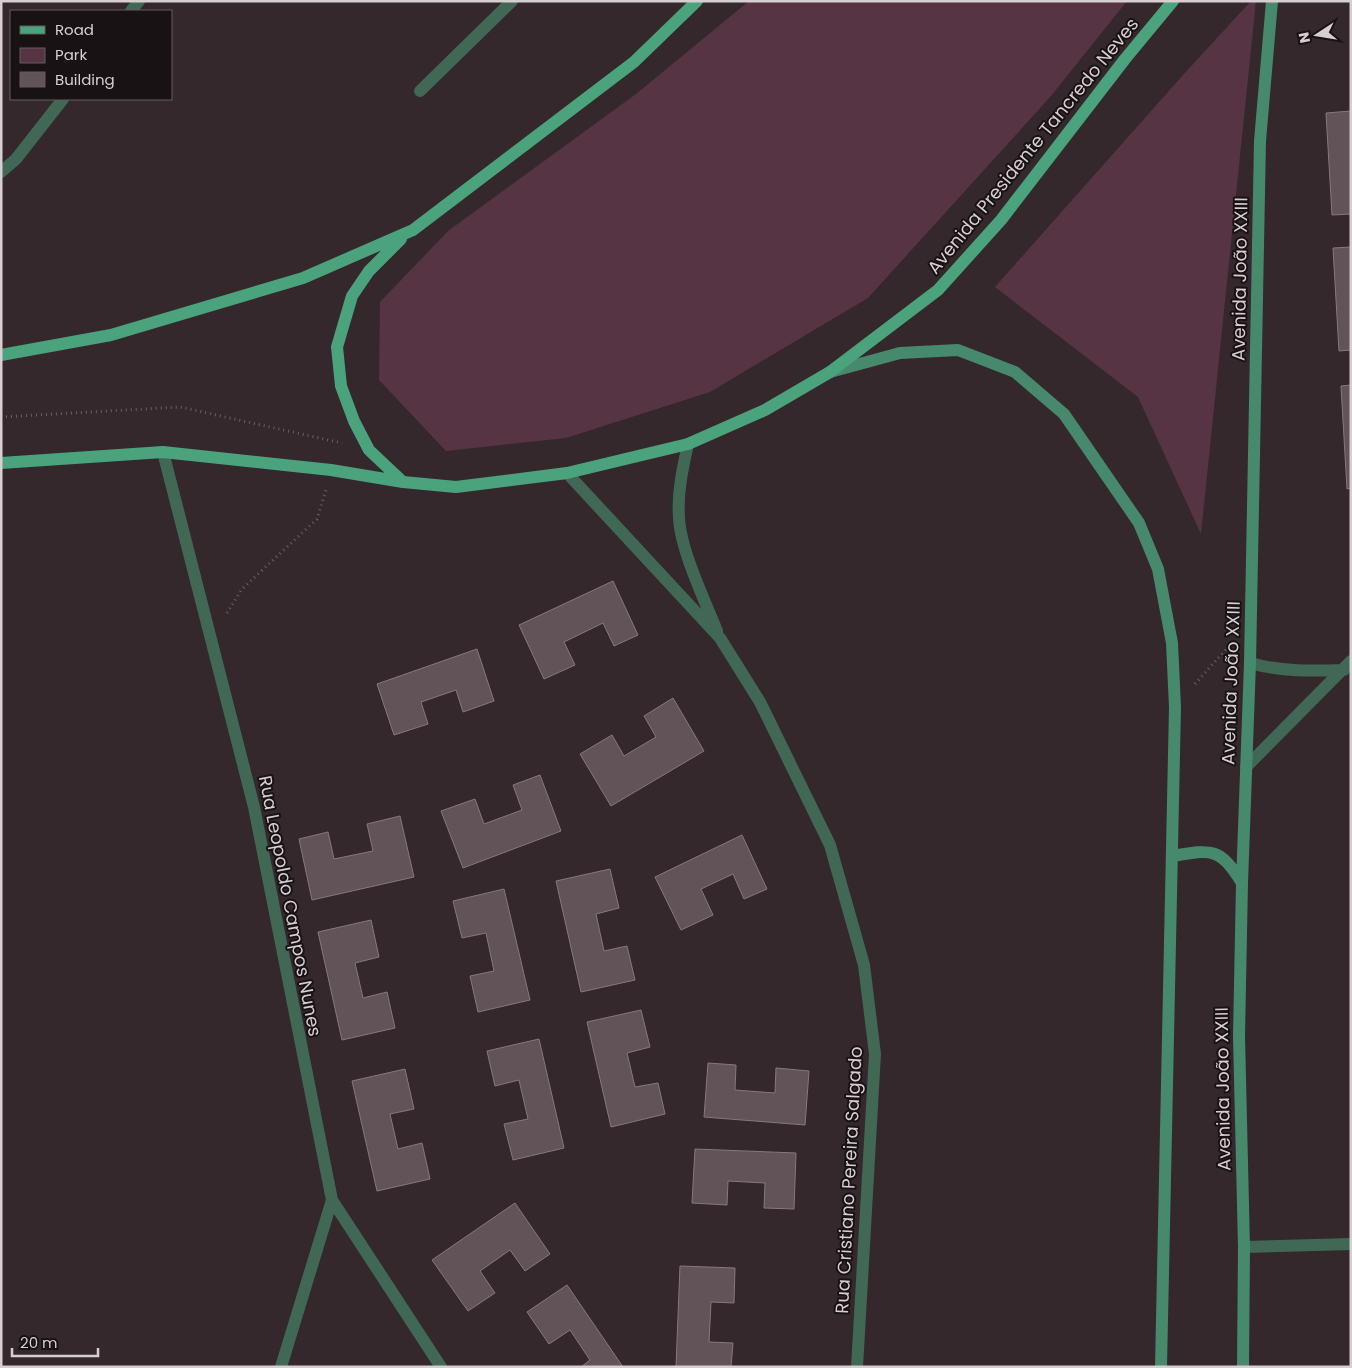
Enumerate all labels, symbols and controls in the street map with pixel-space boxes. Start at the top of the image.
legend [10,10,172,100]
north arrow [1292,10,1342,60]
street label: Avenida Presidente Tancredo Neves [921,12,1144,279]
text: Road [55,19,94,40]
text: N [1293,30,1315,45]
text: Park [55,44,87,65]
text: Building [55,69,115,90]
street label: Avenida João XXIII [1226,197,1253,361]
street label: Avenida João XXIII [1215,601,1246,765]
street label: Rua Leopoldo Campos Nunes [253,773,328,1038]
street label: Avenida João XXIII [1209,1007,1236,1171]
street label: Rua Cristiano Pereira Salgado [829,1046,868,1314]
scale bar [12,1326,99,1358]
text: 20 m [20,1332,58,1353]

